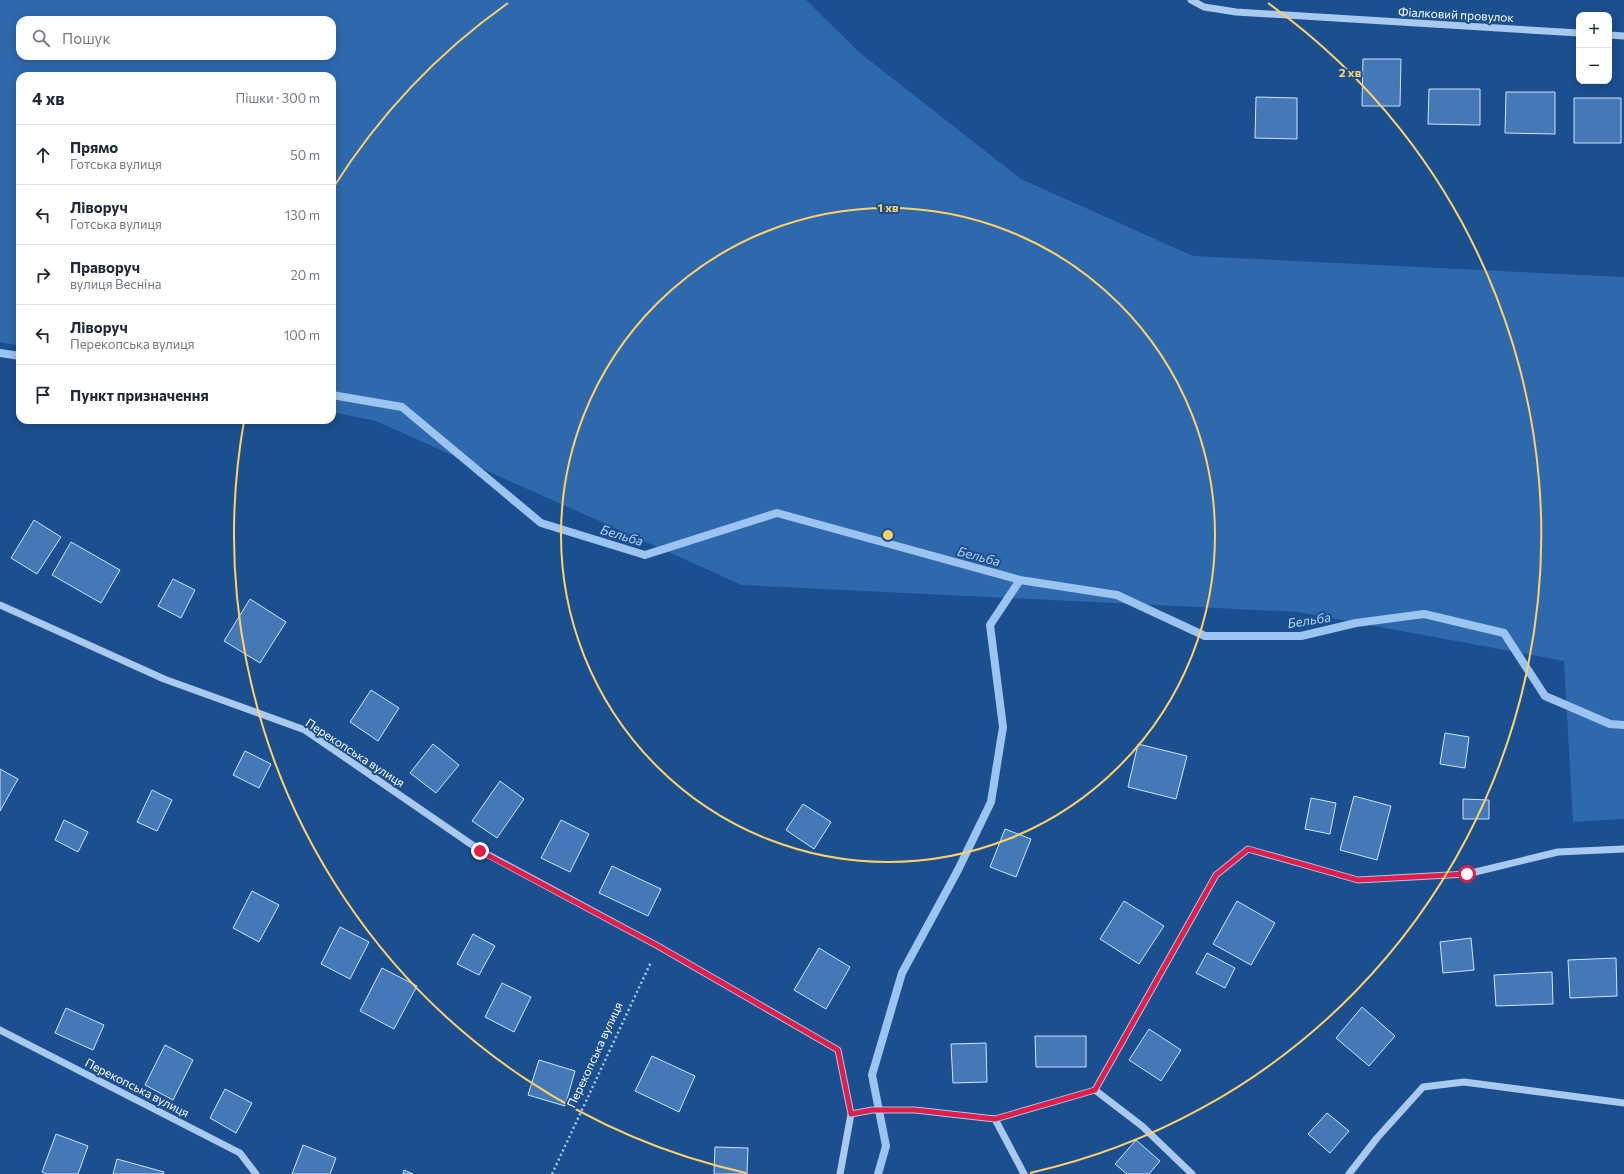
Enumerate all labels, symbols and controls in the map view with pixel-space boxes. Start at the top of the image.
street label: Фіалковий провулок [1398,4,1515,24]
map controls [1576,12,1612,84]
button: + [1576,12,1612,48]
search box [16,16,336,60]
icon: search [30,27,52,49]
text: Пошук [62,29,110,47]
button: − [1576,48,1612,84]
text: 2 хв [1339,65,1362,79]
text: 4 хв [32,88,65,109]
text: Пішки · 300 m [235,90,320,106]
text: Прямо [70,138,118,156]
icon: ahead [32,144,54,166]
text: 50 m [290,147,320,163]
text: Готська вулиця [70,156,162,172]
text: Ліворуч [70,198,128,216]
text: 1 хв [877,200,899,214]
icon: left [32,204,54,226]
text: 130 m [285,207,320,223]
text: Готська вулиця [70,216,162,232]
text: Праворуч [70,258,140,276]
icon: right [32,264,54,286]
text: 20 m [291,267,320,283]
text: вулиця Весніна [70,276,162,292]
text: Ліворуч [70,318,128,336]
icon: left [32,324,54,346]
text: 100 m [284,327,320,343]
text: Перекопська вулиця [70,336,195,352]
icon: arrive [32,384,54,406]
text: Пункт призначення [70,386,209,404]
water label: Бельба [599,521,646,549]
centre of rings [881,528,895,542]
water label: Бельба [956,543,1002,569]
water label: Бельба [1286,609,1332,631]
street label: Перекопська вулиця [303,715,408,789]
route end [471,842,489,860]
route start [1458,865,1476,883]
street label: Перекопська вулиця [563,999,625,1110]
street label: Перекопська вулиця [83,1055,192,1119]

